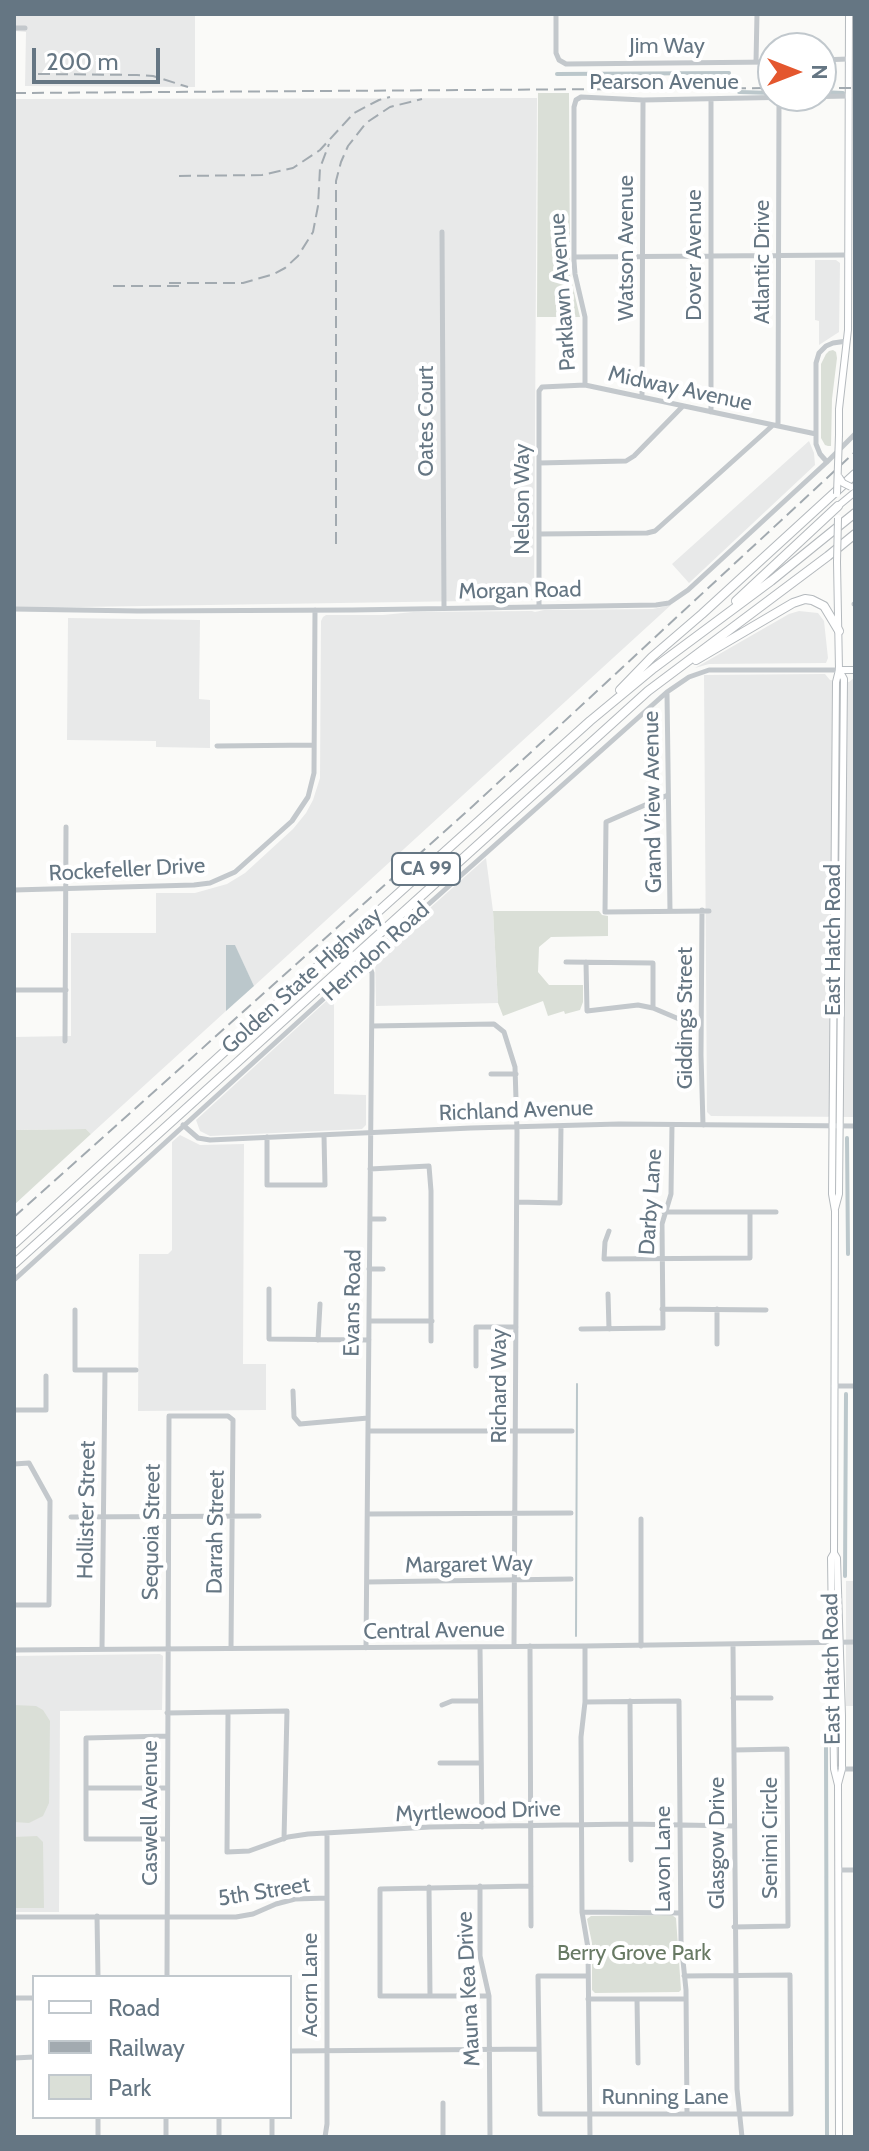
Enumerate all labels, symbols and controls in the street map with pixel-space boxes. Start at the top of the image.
scale bar [36,32,164,82]
north arrow [757,32,837,112]
street label: Jim Way [629,34,705,60]
text: 200 m [46,47,119,76]
text: N [806,64,833,80]
street label: Pearson Avenue [589,70,739,96]
street label: Watson Avenue [614,175,640,321]
street label: Dover Avenue [682,189,708,321]
street label: Atlantic Drive [750,200,776,324]
street label: Parklawn Avenue [544,212,582,372]
street label: Midway Avenue [606,361,754,417]
street label: Oates Court [414,366,440,476]
street label: Nelson Way [510,443,536,555]
street label: Morgan Road [458,577,582,605]
street label: Grand View Avenue [638,711,668,893]
street label: Rockefeller Drive [48,853,206,887]
road number: CA 99 [392,853,460,885]
street label: East Hatch Road [821,864,847,1016]
street label: Herndon Road [317,897,435,1007]
street label: Golden State Highway [217,902,387,1060]
street label: Giddings Street [673,947,699,1089]
street label: Richland Avenue [438,1095,594,1127]
street label: Darby Lane [634,1148,668,1256]
street label: Evans Road [339,1249,367,1357]
street label: Richard Way [487,1328,513,1444]
street label: Hollister Street [73,1441,101,1579]
street label: Sequoia Street [138,1463,166,1601]
street label: Darrah Street [202,1470,230,1594]
street label: Margaret Way [405,1551,533,1579]
street label: East Hatch Road [817,1593,847,1745]
street label: Central Avenue [363,1617,505,1645]
street label: Caswell Avenue [138,1740,164,1886]
street label: Glasgow Drive [705,1777,731,1909]
street label: Senimi Circle [758,1777,784,1899]
street label: Myrtlewood Drive [395,1796,561,1828]
street label: Lavon Lane [651,1806,677,1912]
street label: 5th Street [216,1872,312,1912]
street label: Mauna Kea Drive [452,1911,486,2067]
street label: Acorn Lane [298,1933,324,2037]
park label: Berry Grove Park [557,1941,711,1967]
legend [32,1975,292,2119]
text: Road [108,1993,160,2022]
text: Railway [108,2033,185,2062]
text: Park [108,2073,151,2102]
street label: Running Lane [601,2085,729,2111]

